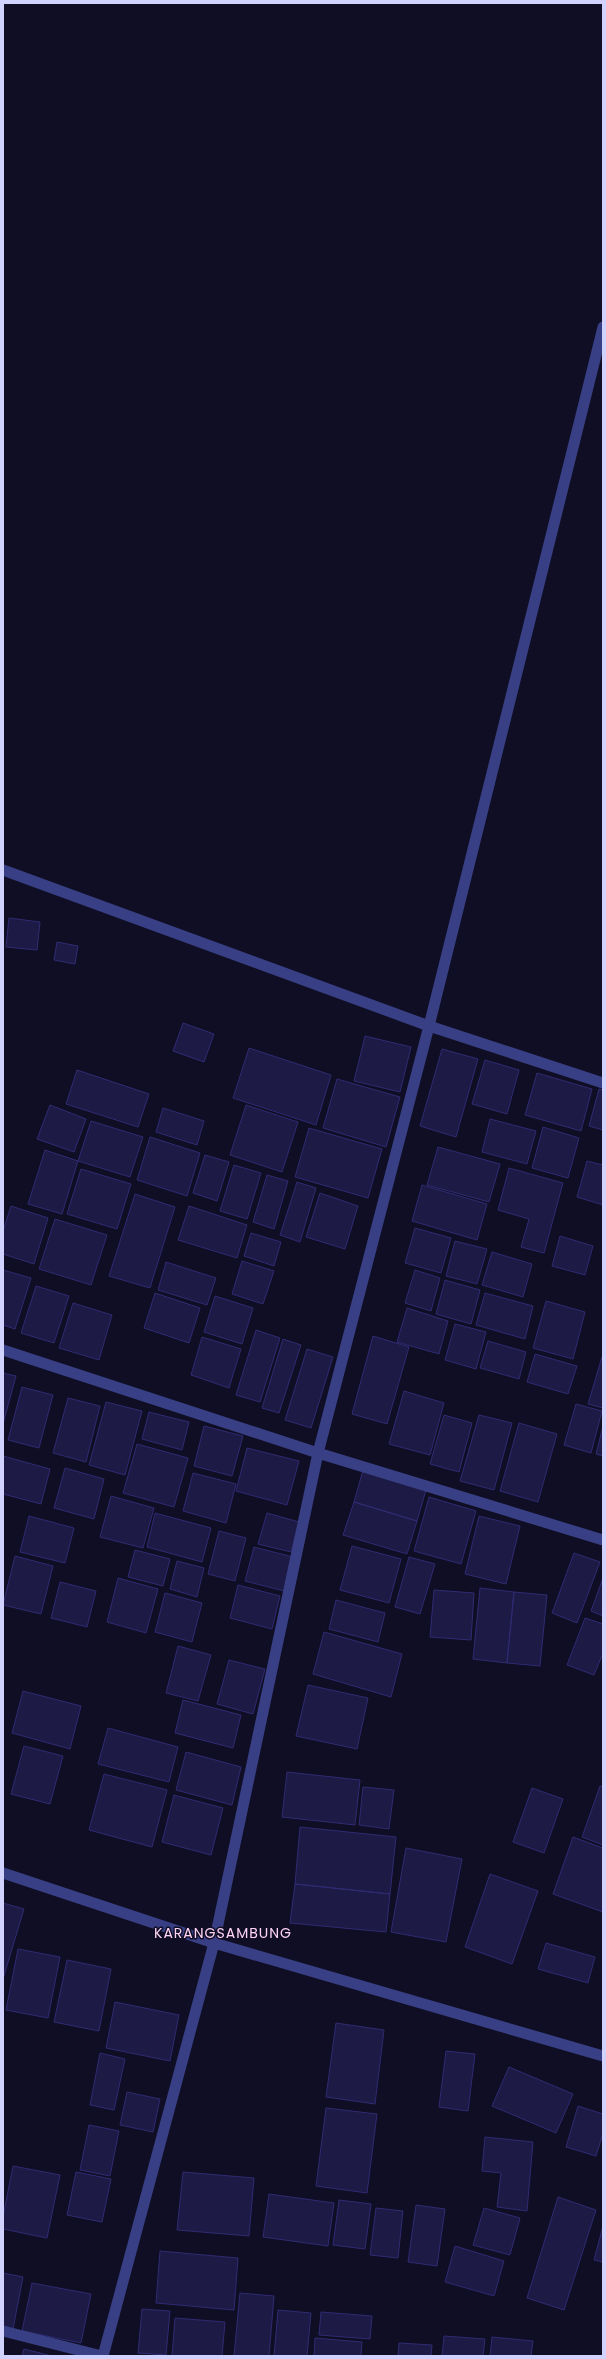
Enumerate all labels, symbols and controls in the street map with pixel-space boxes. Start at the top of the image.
district label: KARANGSAMBUNG [154,1923,292,1943]

